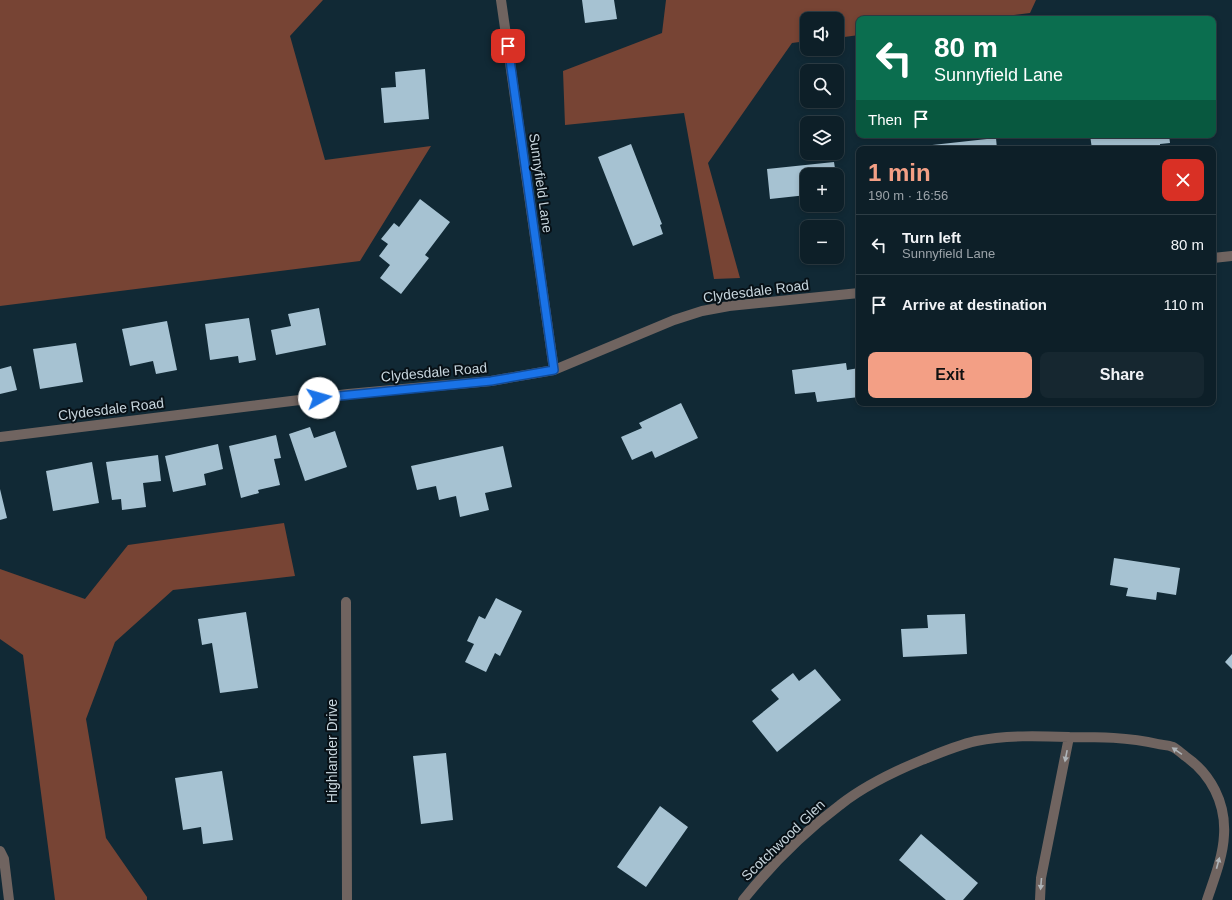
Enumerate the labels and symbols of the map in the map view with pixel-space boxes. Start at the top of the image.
pin [491,29,525,63]
street label: Sunnyfield Lane [526,132,556,234]
street label: Clydesdale Road [702,277,810,305]
street label: Clydesdale Road [380,359,488,385]
position arrow [298,377,340,419]
street label: Clydesdale Road [57,395,165,423]
street label: Highlander Drive [324,699,340,803]
one-way arrow [1172,747,1182,755]
one-way arrow [1062,750,1068,763]
street label: Scotchwood Glen [738,796,828,884]
one-way arrow [1216,856,1222,869]
one-way arrow [1038,878,1044,890]

